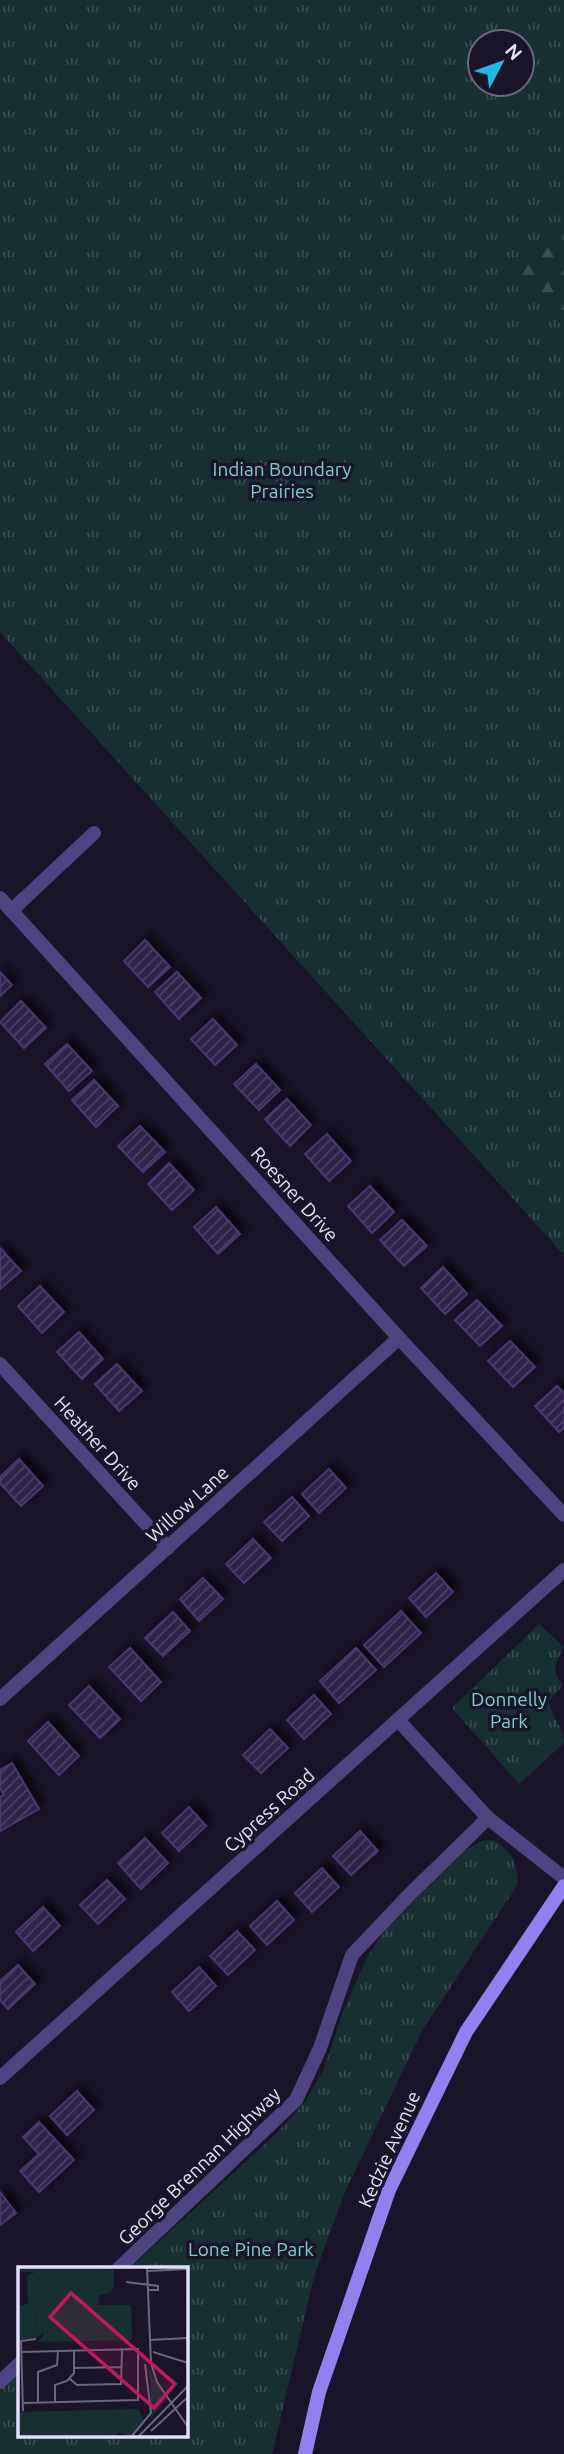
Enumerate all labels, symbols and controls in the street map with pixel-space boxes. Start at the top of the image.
north arrow [466,28,536,98]
text: N [501,39,527,64]
park label: Indian Boundary Prairies [213,458,351,502]
street label: Roesner Drive [247,1142,343,1246]
street label: Heather Drive [50,1392,146,1494]
street label: Willow Lane [141,1461,233,1547]
park label: Donnelly Park [471,1688,547,1732]
street label: Cypress Road [219,1764,319,1856]
street label: George Brennan Highway [113,2083,285,2249]
street label: Kedzie Avenue [354,2087,424,2211]
park label: Lone Pine Park [188,2238,314,2260]
inset map [18,2267,187,2436]

